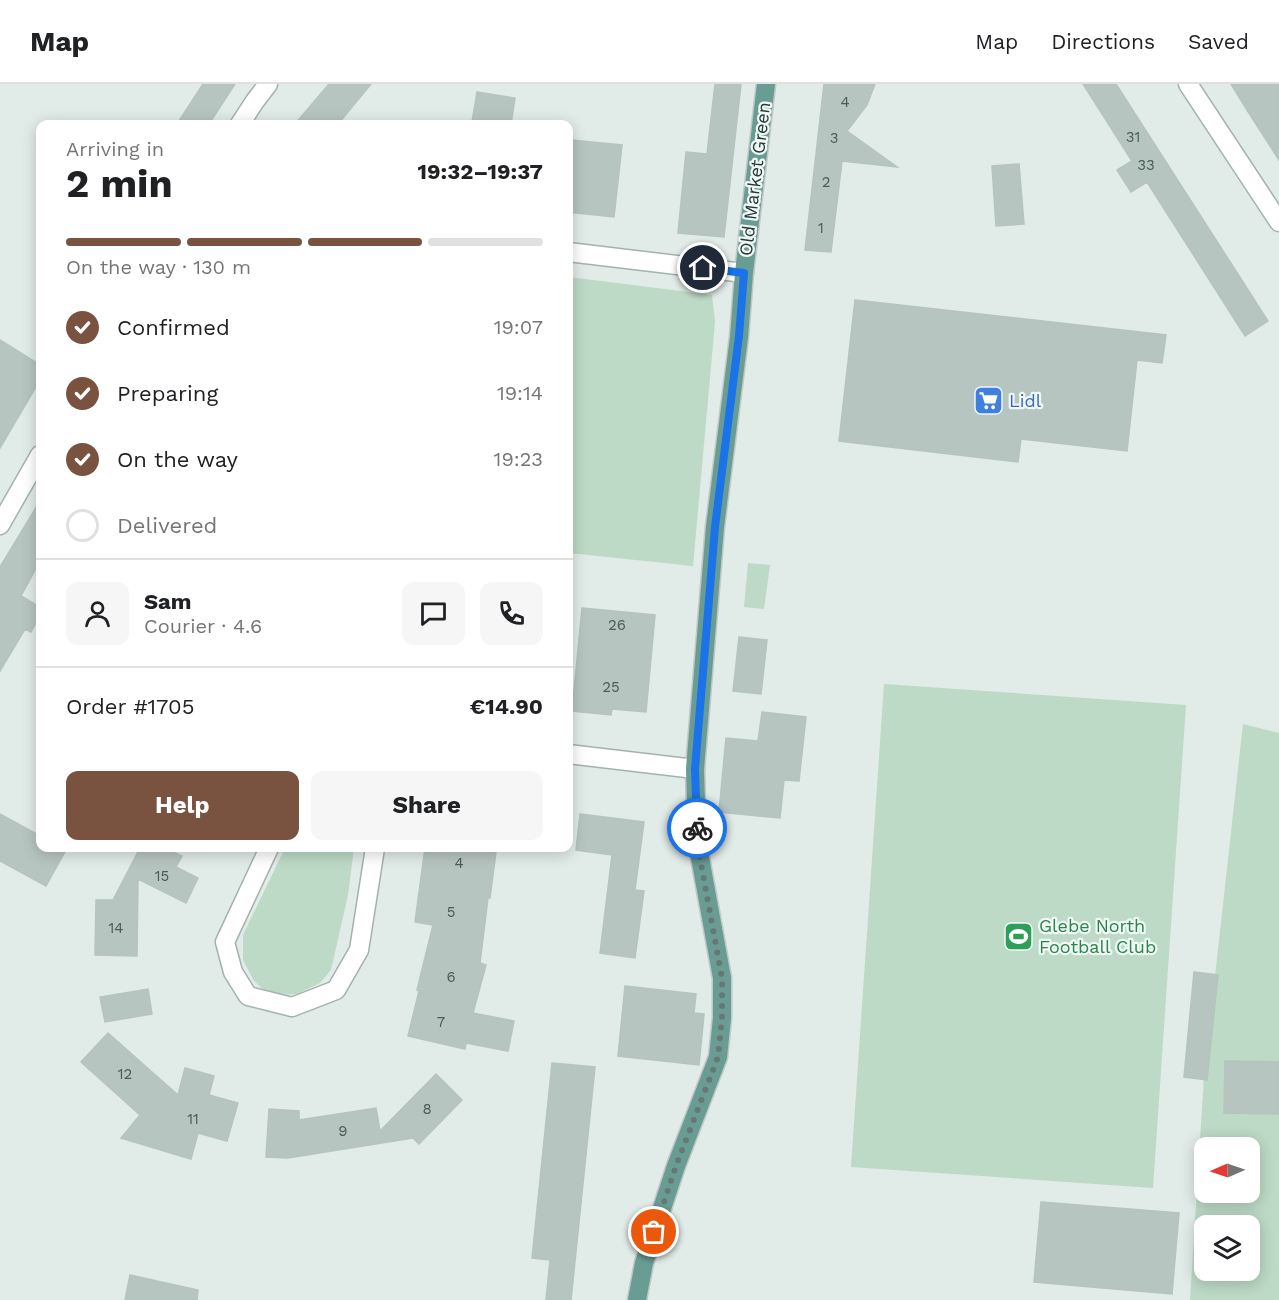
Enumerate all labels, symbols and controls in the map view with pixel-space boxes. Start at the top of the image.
text: Map [30,25,89,58]
text: Map [975,29,1018,54]
text: Directions [1051,29,1155,54]
text: Saved [1188,29,1249,54]
house number: 4 [840,93,850,111]
street label: Old Market Green [735,101,774,257]
house number: 31 [1126,128,1140,146]
house number: 3 [830,129,838,147]
text: Arriving in [66,137,164,161]
house number: 33 [1137,156,1155,174]
text: 19:32–19:37 [418,159,543,184]
text: 2 min [66,161,173,206]
house number: 2 [822,173,830,191]
house number: 1 [818,219,824,237]
pin [677,242,728,293]
icon: home [686,251,719,284]
text: On the way · 130 m [66,255,251,279]
icon: check [66,311,99,344]
text: Confirmed [117,315,230,340]
text: 19:07 [494,315,543,339]
icon: check [66,377,99,410]
text: Preparing [117,381,218,406]
text: 19:14 [497,381,543,405]
supermarket icon: Lidl [972,385,1004,417]
place label: Lidl [1009,390,1042,411]
icon: check [66,443,99,476]
text: On the way [117,447,238,472]
text: 19:23 [494,447,543,471]
text: Delivered [117,513,217,538]
button: person [66,582,129,645]
button: chat [402,582,465,645]
button: phone [480,582,543,645]
text: Sam [144,589,192,614]
text: Courier · 4.6 [144,614,262,638]
house number: 26 [608,616,626,634]
house number: 25 [602,678,620,696]
text: Order #1705 [66,694,194,719]
text: €14.90 [470,694,543,719]
button: Help [66,771,299,840]
button: Share [311,771,543,840]
courier [667,798,727,858]
icon: bike [681,812,714,845]
house number: 4 [454,854,464,872]
house number: 15 [155,867,169,885]
house number: 5 [447,903,455,921]
place label: Glebe North Football Club [1039,915,1156,957]
house number: 14 [108,919,124,937]
sports icon: Glebe North Football Club [1002,920,1034,952]
house number: 6 [446,968,456,986]
house number: 7 [437,1013,445,1031]
house number: 12 [118,1065,132,1083]
house number: 8 [422,1100,432,1118]
house number: 11 [187,1110,199,1128]
house number: 9 [338,1122,348,1140]
north arrow [1194,1137,1260,1203]
map controls [1194,1137,1260,1281]
pin [628,1206,679,1257]
icon: bag [637,1215,670,1248]
button: layers [1194,1215,1260,1281]

